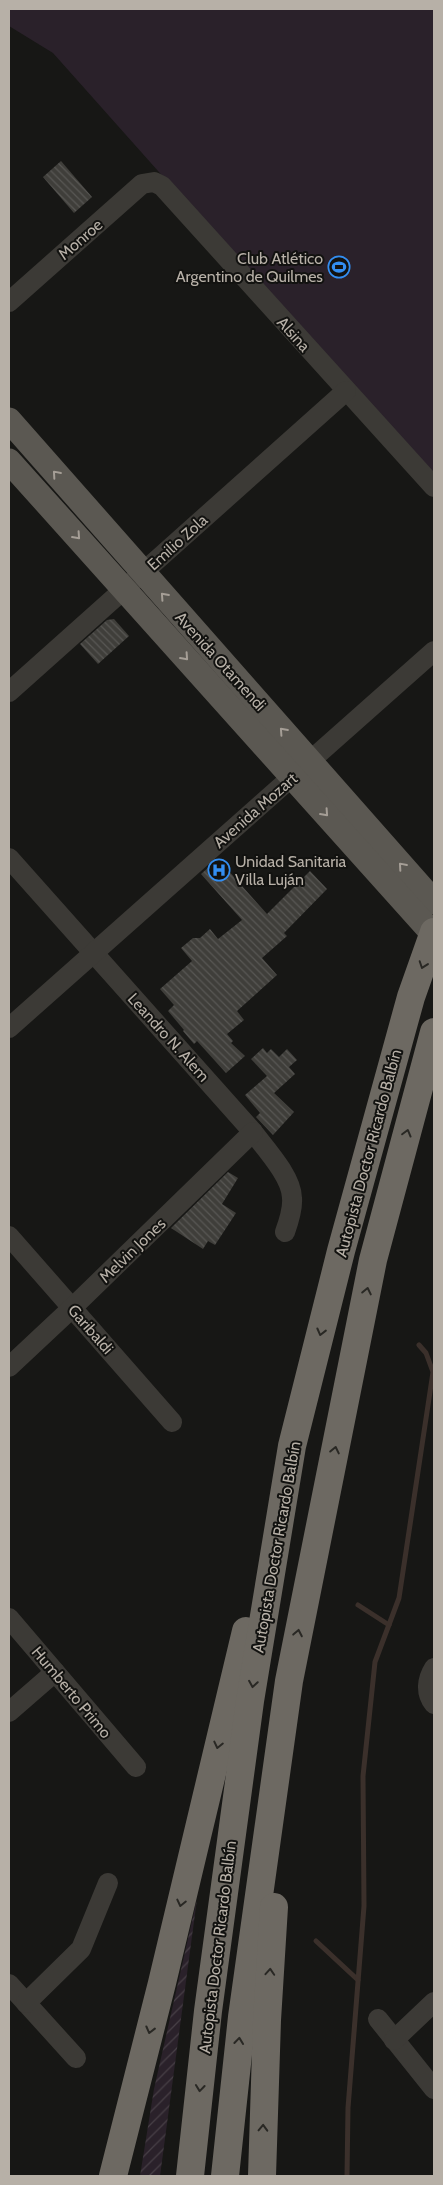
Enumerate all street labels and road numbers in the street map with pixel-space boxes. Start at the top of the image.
street label: Monroe [54,215,106,264]
street label: Alsina [273,313,314,356]
street label: Emilio Zola [143,510,212,574]
street label: Avenida Otamendi [171,608,270,715]
street label: Avenida Mozart [210,768,302,852]
street label: Leandro N. Alem [124,989,213,1086]
street label: Autopista Doctor Ricardo Balbín [332,1047,405,1259]
street label: Melvin Jones [95,1214,170,1287]
street label: Garibaldi [64,1301,117,1358]
street label: Autopista Doctor Ricardo Balbín [249,1440,304,1654]
street label: Humberto Primo [28,1643,116,1742]
street label: Autopista Doctor Ricardo Balbín [195,1839,240,2055]

